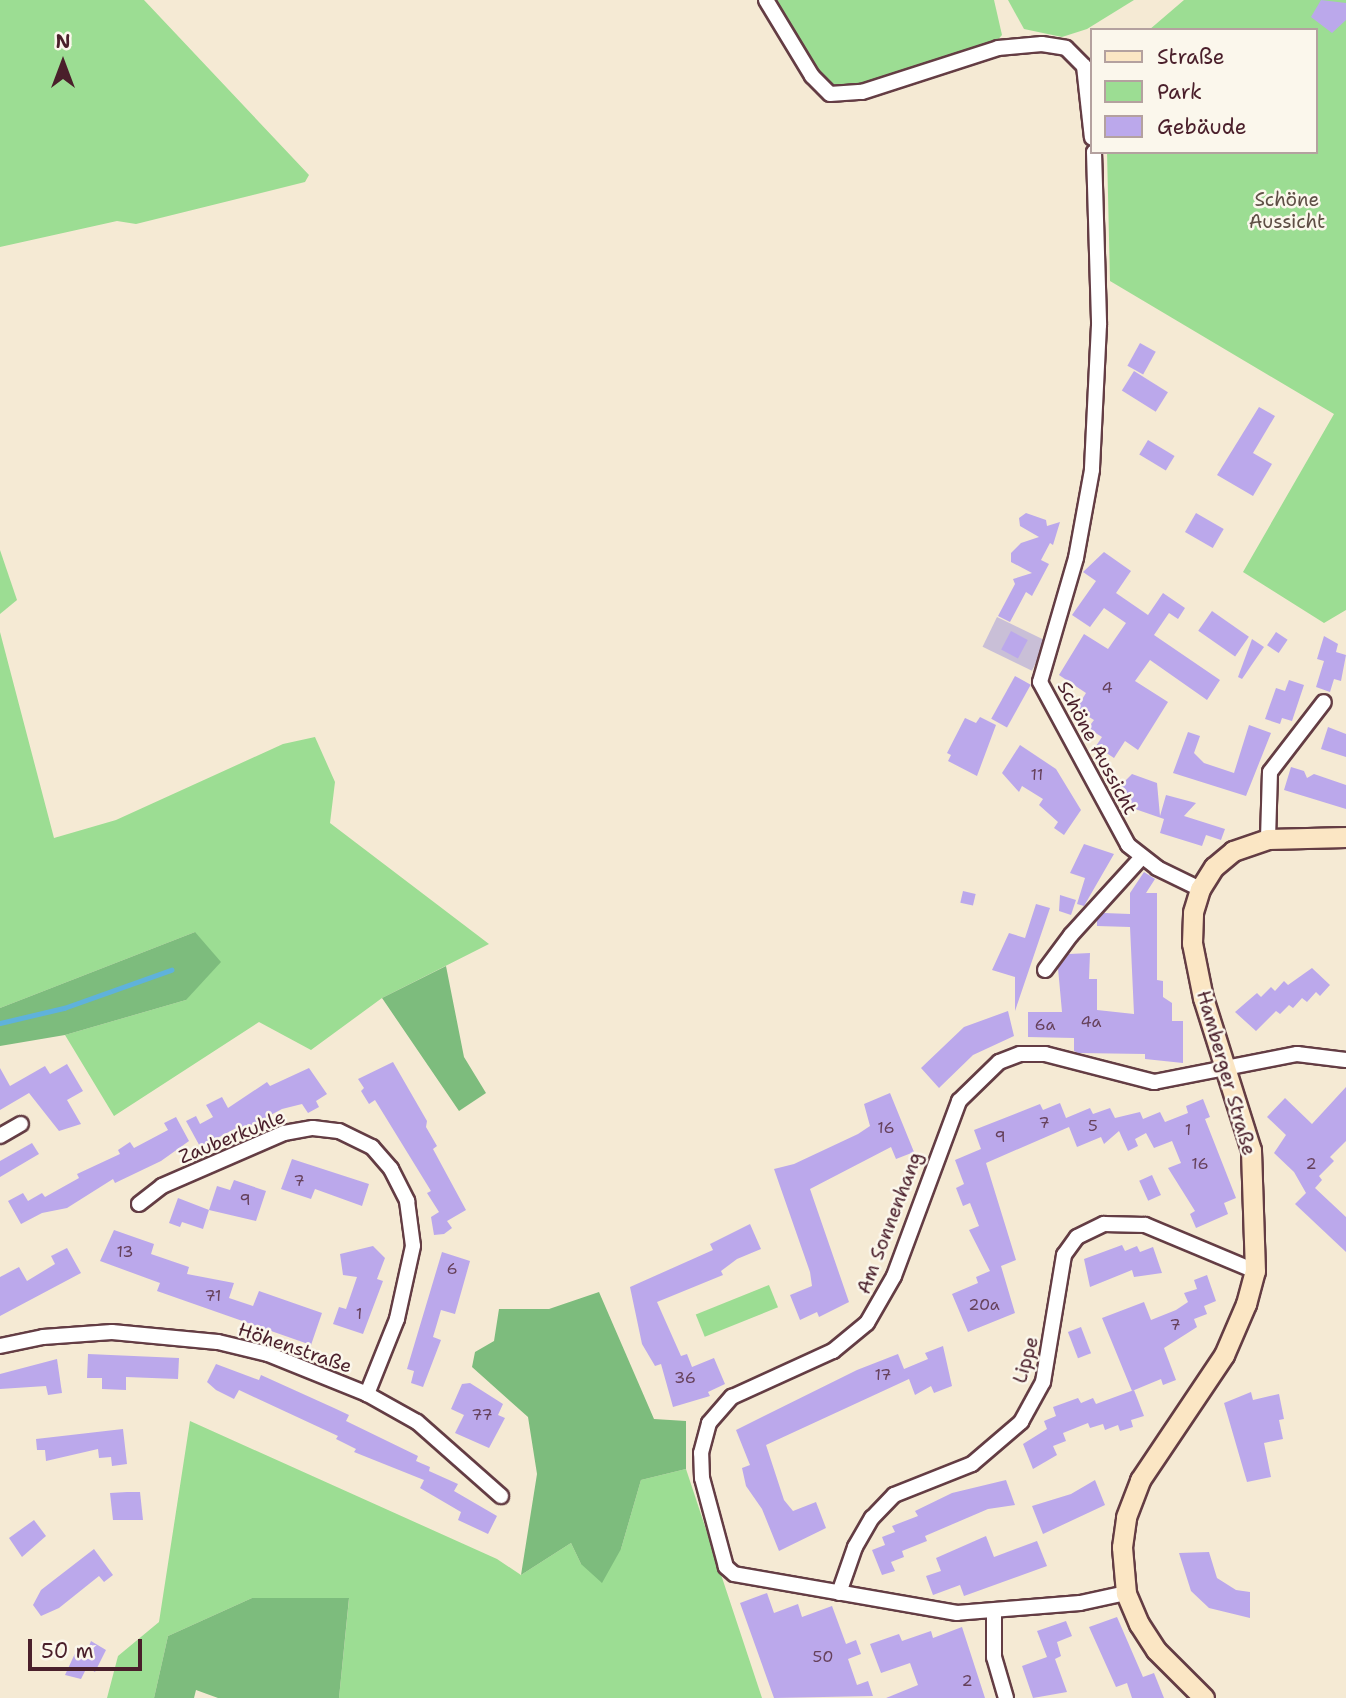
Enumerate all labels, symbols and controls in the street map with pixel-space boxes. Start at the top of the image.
north arrow [28,28,98,98]
legend [1090,28,1318,154]
text: N [55,29,71,54]
text: Straße [1157,43,1225,71]
text: Park [1157,78,1202,106]
text: Gebäude [1157,113,1247,141]
park label: Schöne Aussicht [1249,189,1325,233]
street label: Schöne Aussicht [1052,677,1142,819]
house number: 4 [1101,678,1113,698]
house number: 11 [1031,765,1043,785]
street label: Hamberger Straße [1192,988,1260,1158]
house number: 4a [1081,1012,1101,1032]
house number: 6a [1035,1015,1055,1035]
street label: Zauberkuhle [176,1105,288,1169]
house number: 7 [1038,1113,1050,1133]
house number: 5 [1088,1116,1098,1136]
house number: 16 [877,1118,895,1138]
house number: 1 [1185,1120,1191,1140]
house number: 9 [994,1127,1006,1147]
street label: Am Sonnenhang [852,1149,928,1297]
house number: 16 [1191,1154,1209,1174]
house number: 2 [1305,1154,1317,1174]
house number: 7 [293,1171,305,1191]
house number: 9 [239,1190,251,1210]
house number: 13 [116,1242,134,1262]
house number: 6 [446,1259,458,1279]
house number: 71 [204,1286,222,1306]
house number: 20a [968,1295,1000,1315]
house number: 1 [356,1304,362,1324]
house number: 7 [1169,1315,1181,1335]
street label: Höhenstraße [235,1318,355,1378]
street label: Lippe [1009,1334,1043,1386]
house number: 17 [874,1365,892,1385]
house number: 36 [674,1368,696,1388]
house number: 77 [471,1405,493,1425]
scale bar [32,1624,145,1668]
text: 50 m [41,1637,94,1665]
house number: 50 [813,1647,833,1667]
house number: 2 [961,1671,973,1691]

